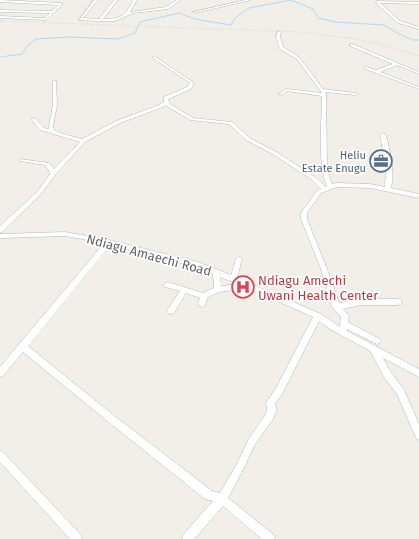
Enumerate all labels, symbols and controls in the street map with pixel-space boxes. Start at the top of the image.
office icon: Heliu Estate Enugu [368,148,394,174]
place label: Heliu Estate Enugu [302,149,366,175]
street label: Ndiagu Amaechi Road [85,231,213,279]
place label: Ndiagu Amechi Uwani Health Center [258,273,378,303]
hospital icon: Ndiagu Amechi Uwani Health Center [230,274,256,300]

